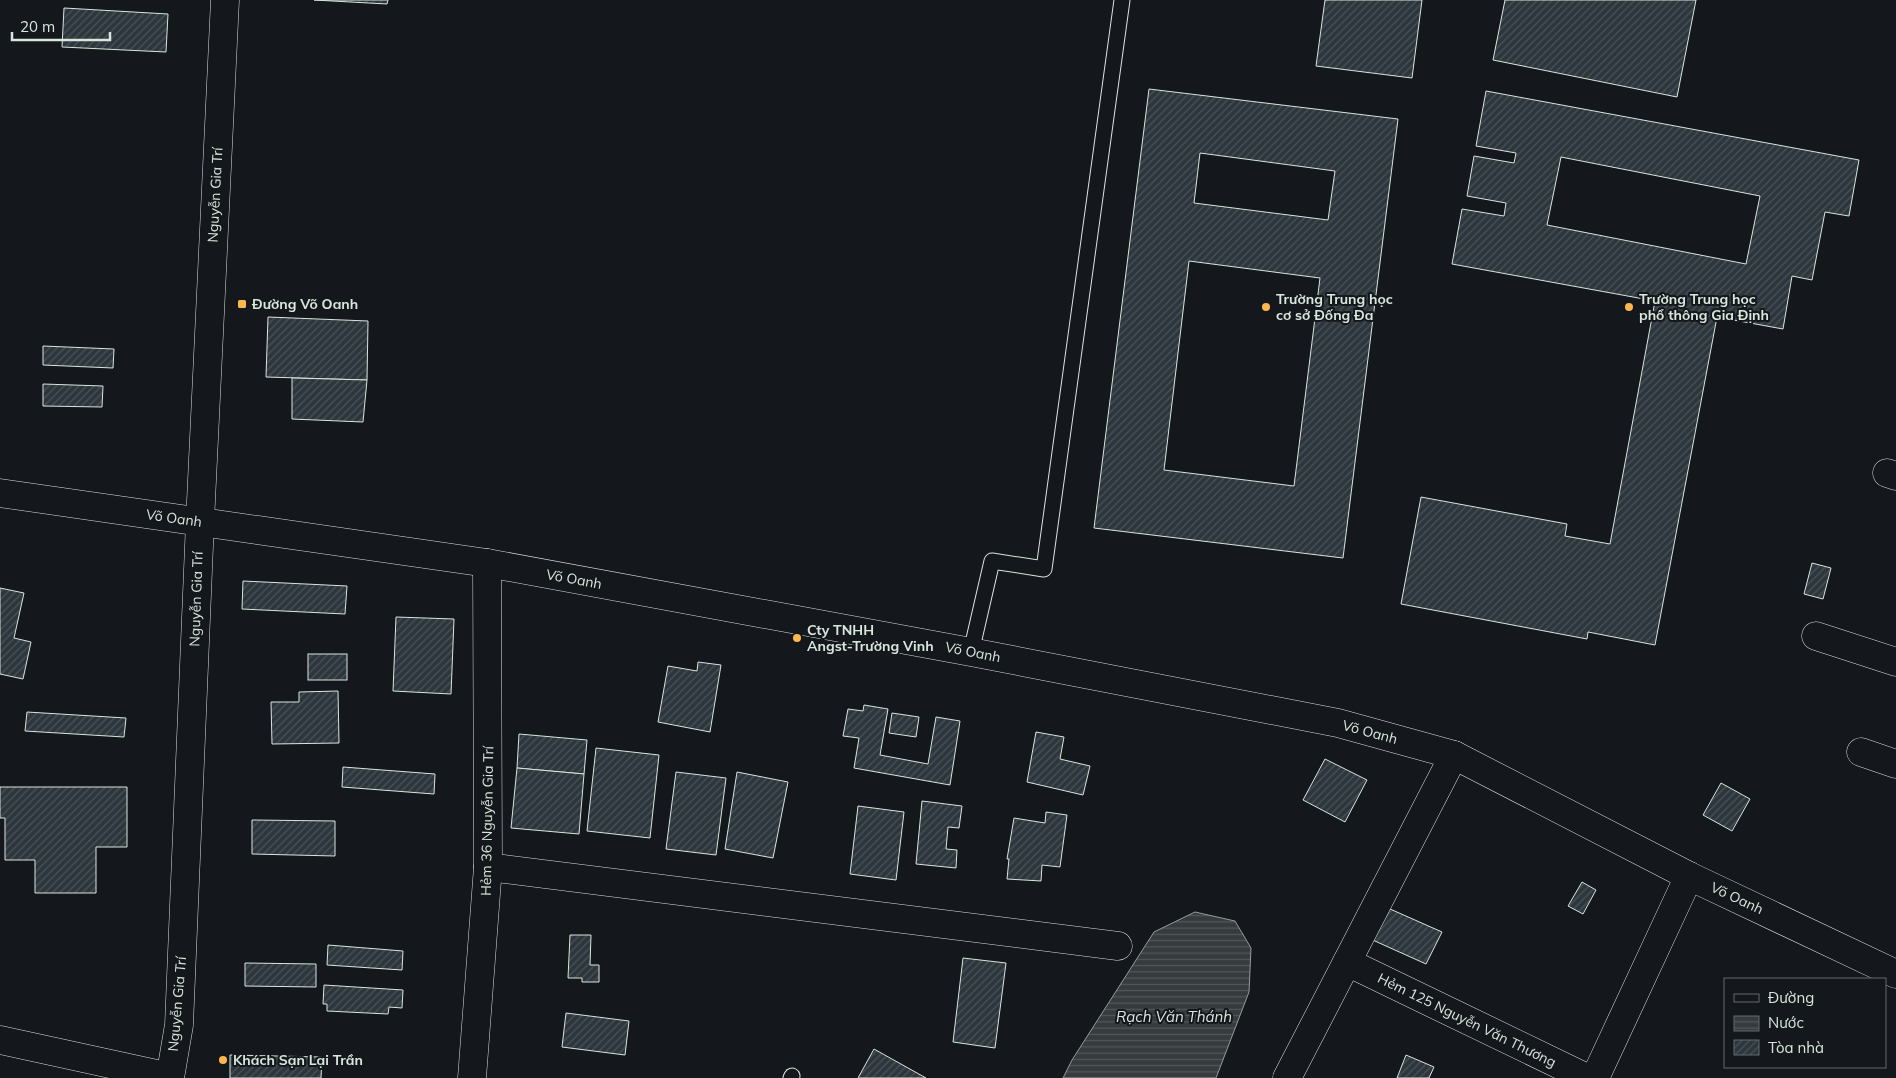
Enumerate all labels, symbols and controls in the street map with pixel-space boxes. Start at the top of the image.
scale bar [12,10,110,42]
text: 20 m [20,17,55,36]
street label: Nguyễn Gia Trí [204,146,227,243]
place label: Trường Trung học cơ sở Đống Đa [1276,290,1393,324]
place label: Trường Trung học phổ thông Gia Định [1639,290,1769,324]
place label: Đường Võ Oanh [251,295,358,313]
marker: Đường Võ Oanh [236,298,248,310]
marker: Trường Trung học cơ sở Đống Đa [1260,301,1272,313]
marker: Trường Trung học phổ thông Gia Định [1623,301,1635,313]
street label: Võ Oanh [145,505,203,531]
street label: Nguyễn Gia Trí [185,550,207,647]
street label: Võ Oanh [545,565,603,593]
place label: Cty TNHH Angst-Trường Vinh [807,621,934,655]
marker: Cty TNHH Angst-Trường Vinh [791,632,803,644]
street label: Võ Oanh [944,638,1002,666]
street label: Võ Oanh [1341,716,1399,748]
street label: Hẻm 36 Nguyễn Gia Trí [477,745,497,896]
street label: Võ Oanh [1708,878,1766,918]
street label: Nguyễn Gia Trí [164,955,190,1052]
street label: Hẻm 125 Nguyễn Văn Thương [1375,969,1559,1071]
legend [1724,978,1886,1068]
text: Đường [1768,988,1814,1007]
water label: Rạch Văn Thánh [1116,1007,1232,1026]
text: Nước [1768,1013,1804,1032]
text: Tòa nhà [1768,1038,1824,1057]
place label: Khách Sạn Lại Trần [233,1051,363,1069]
marker: Khách Sạn Lại Trần [217,1054,229,1066]

